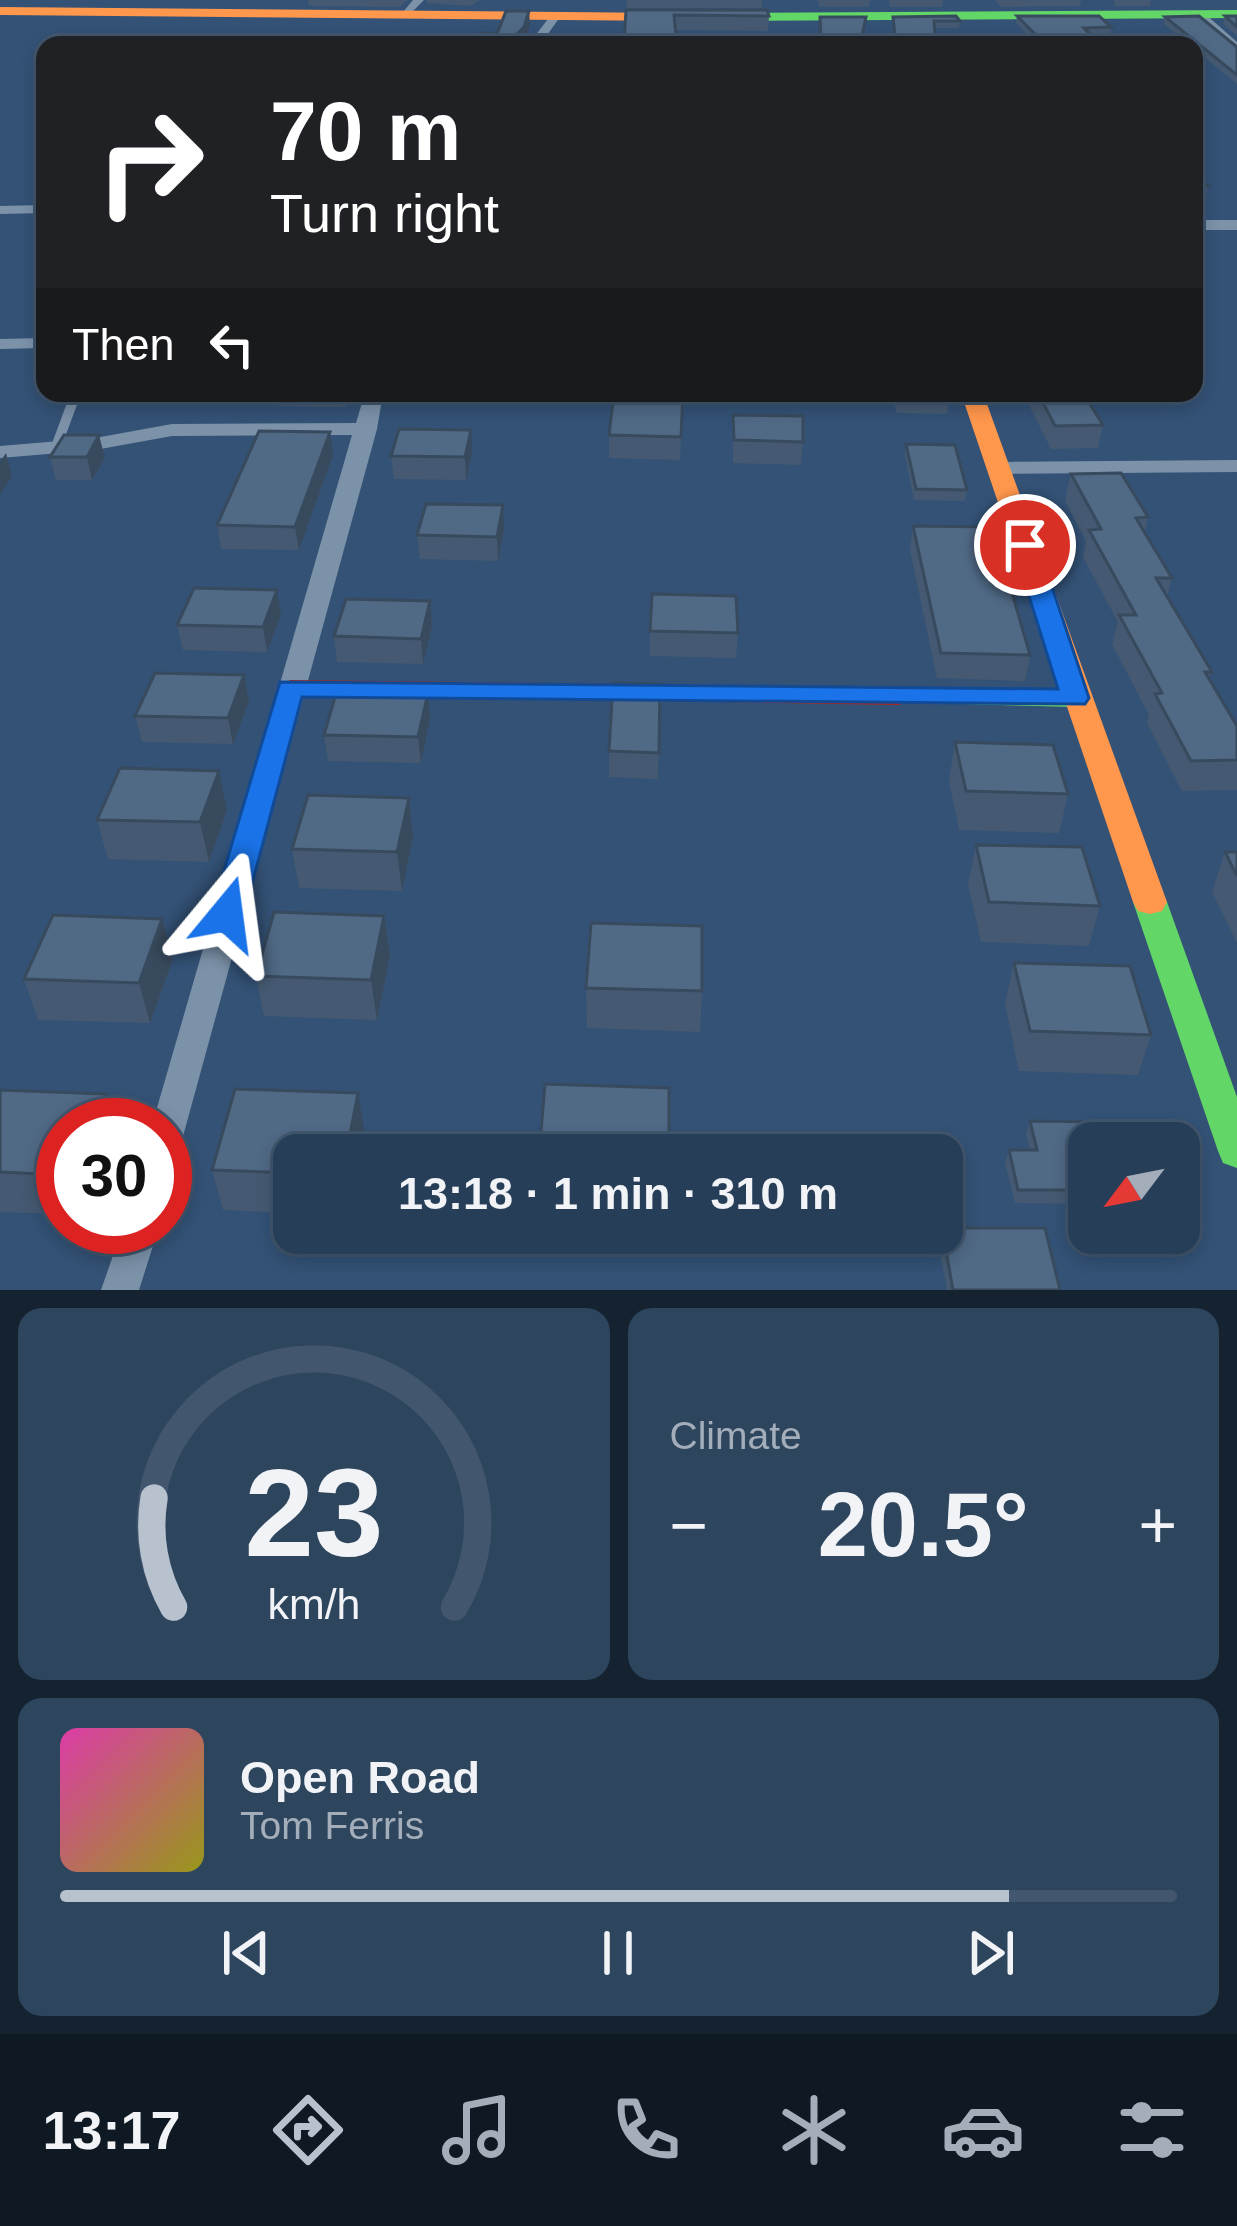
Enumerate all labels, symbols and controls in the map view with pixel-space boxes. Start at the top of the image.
icon: right [72,84,228,240]
text: 70 m [270,84,461,178]
text: Turn right [270,183,499,243]
icon: left [199,312,265,378]
text: Then [72,319,175,370]
pin [974,494,1076,596]
icon: arrive [992,512,1058,578]
position arrow [164,851,290,977]
speed limit sign: 30 [36,1098,192,1254]
north arrow [1068,1122,1200,1254]
map controls [1068,1122,1200,1254]
text: 13:18 · 1 min · 310 m [398,1168,838,1219]
text: Climate [670,1414,802,1457]
text: 23 [244,1443,383,1582]
text: 20.5° [818,1475,1029,1575]
text: − [670,1488,708,1562]
text: + [1138,1488,1177,1562]
text: km/h [267,1580,360,1628]
text: Open Road [240,1752,480,1803]
text: Tom Ferris [240,1804,424,1847]
icon: previous [213,1920,279,1986]
icon: pause [585,1920,651,1986]
icon: next [958,1920,1024,1986]
icon: directions [266,2088,350,2172]
icon: music [435,2088,519,2172]
icon: phone [604,2088,688,2172]
icon: climate [772,2088,856,2172]
icon: car [941,2088,1025,2172]
icon: filters [1110,2088,1194,2172]
text: 13:17 [42,2100,181,2160]

